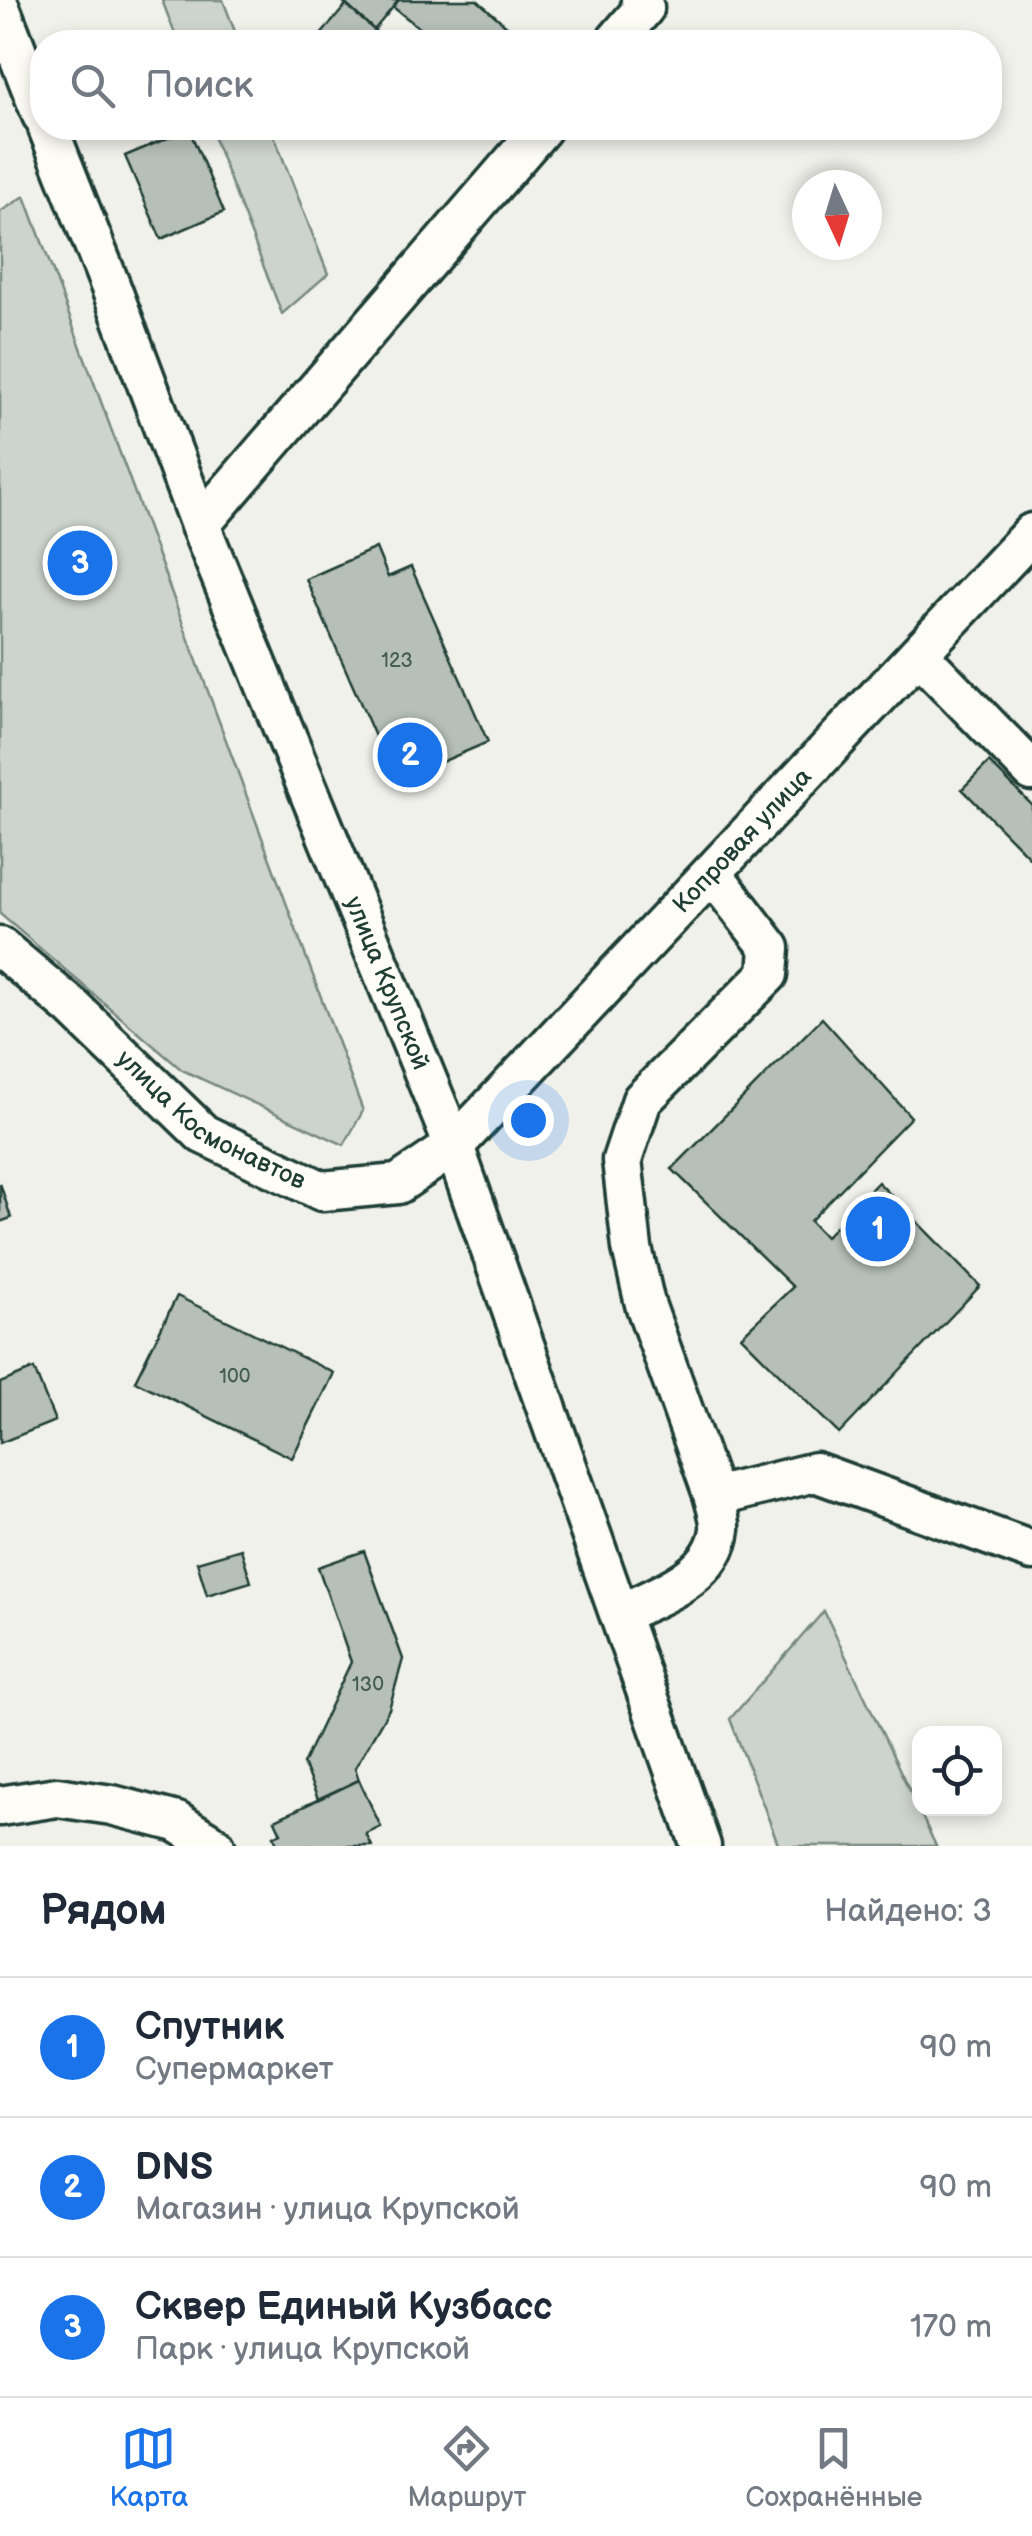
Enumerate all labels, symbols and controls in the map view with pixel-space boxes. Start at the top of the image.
search box [30,30,1002,140]
icon: search [65,58,120,113]
text: Поиск [145,63,253,108]
north arrow [792,170,882,260]
pin: 3 [48,526,112,600]
house number: 123 [381,649,413,673]
pin: 2 [378,718,442,792]
street label: Копровая улица [666,761,818,920]
street label: улица Крупской [338,892,437,1074]
street label: улица Космонавтов [110,1043,311,1196]
your location [503,1095,554,1146]
pin: 1 [846,1192,910,1266]
house number: 100 [219,1365,251,1389]
house number: 130 [352,1673,384,1697]
map controls [912,1726,1002,1816]
button: locate [912,1726,1002,1816]
text: Рядом [40,1886,167,1937]
text: Найдено: 3 [824,1892,992,1931]
text: Спутник [135,2005,284,2050]
text: 1 [66,2028,79,2067]
text: 90 m [920,2028,992,2067]
text: Супермаркет [135,2050,334,2089]
text: DNS [135,2145,213,2190]
text: 2 [63,2168,82,2207]
text: 90 m [920,2168,992,2207]
text: Магазин · улица Крупской [135,2190,520,2229]
text: Сквер Единый Кузбасс [135,2285,552,2330]
text: 3 [63,2308,82,2347]
text: 170 m [910,2308,992,2347]
text: Парк · улица Крупской [135,2330,470,2369]
tab: Карта [110,2421,188,2514]
tab: Маршрут [407,2421,526,2514]
tab: Сохранённые [746,2421,922,2514]

